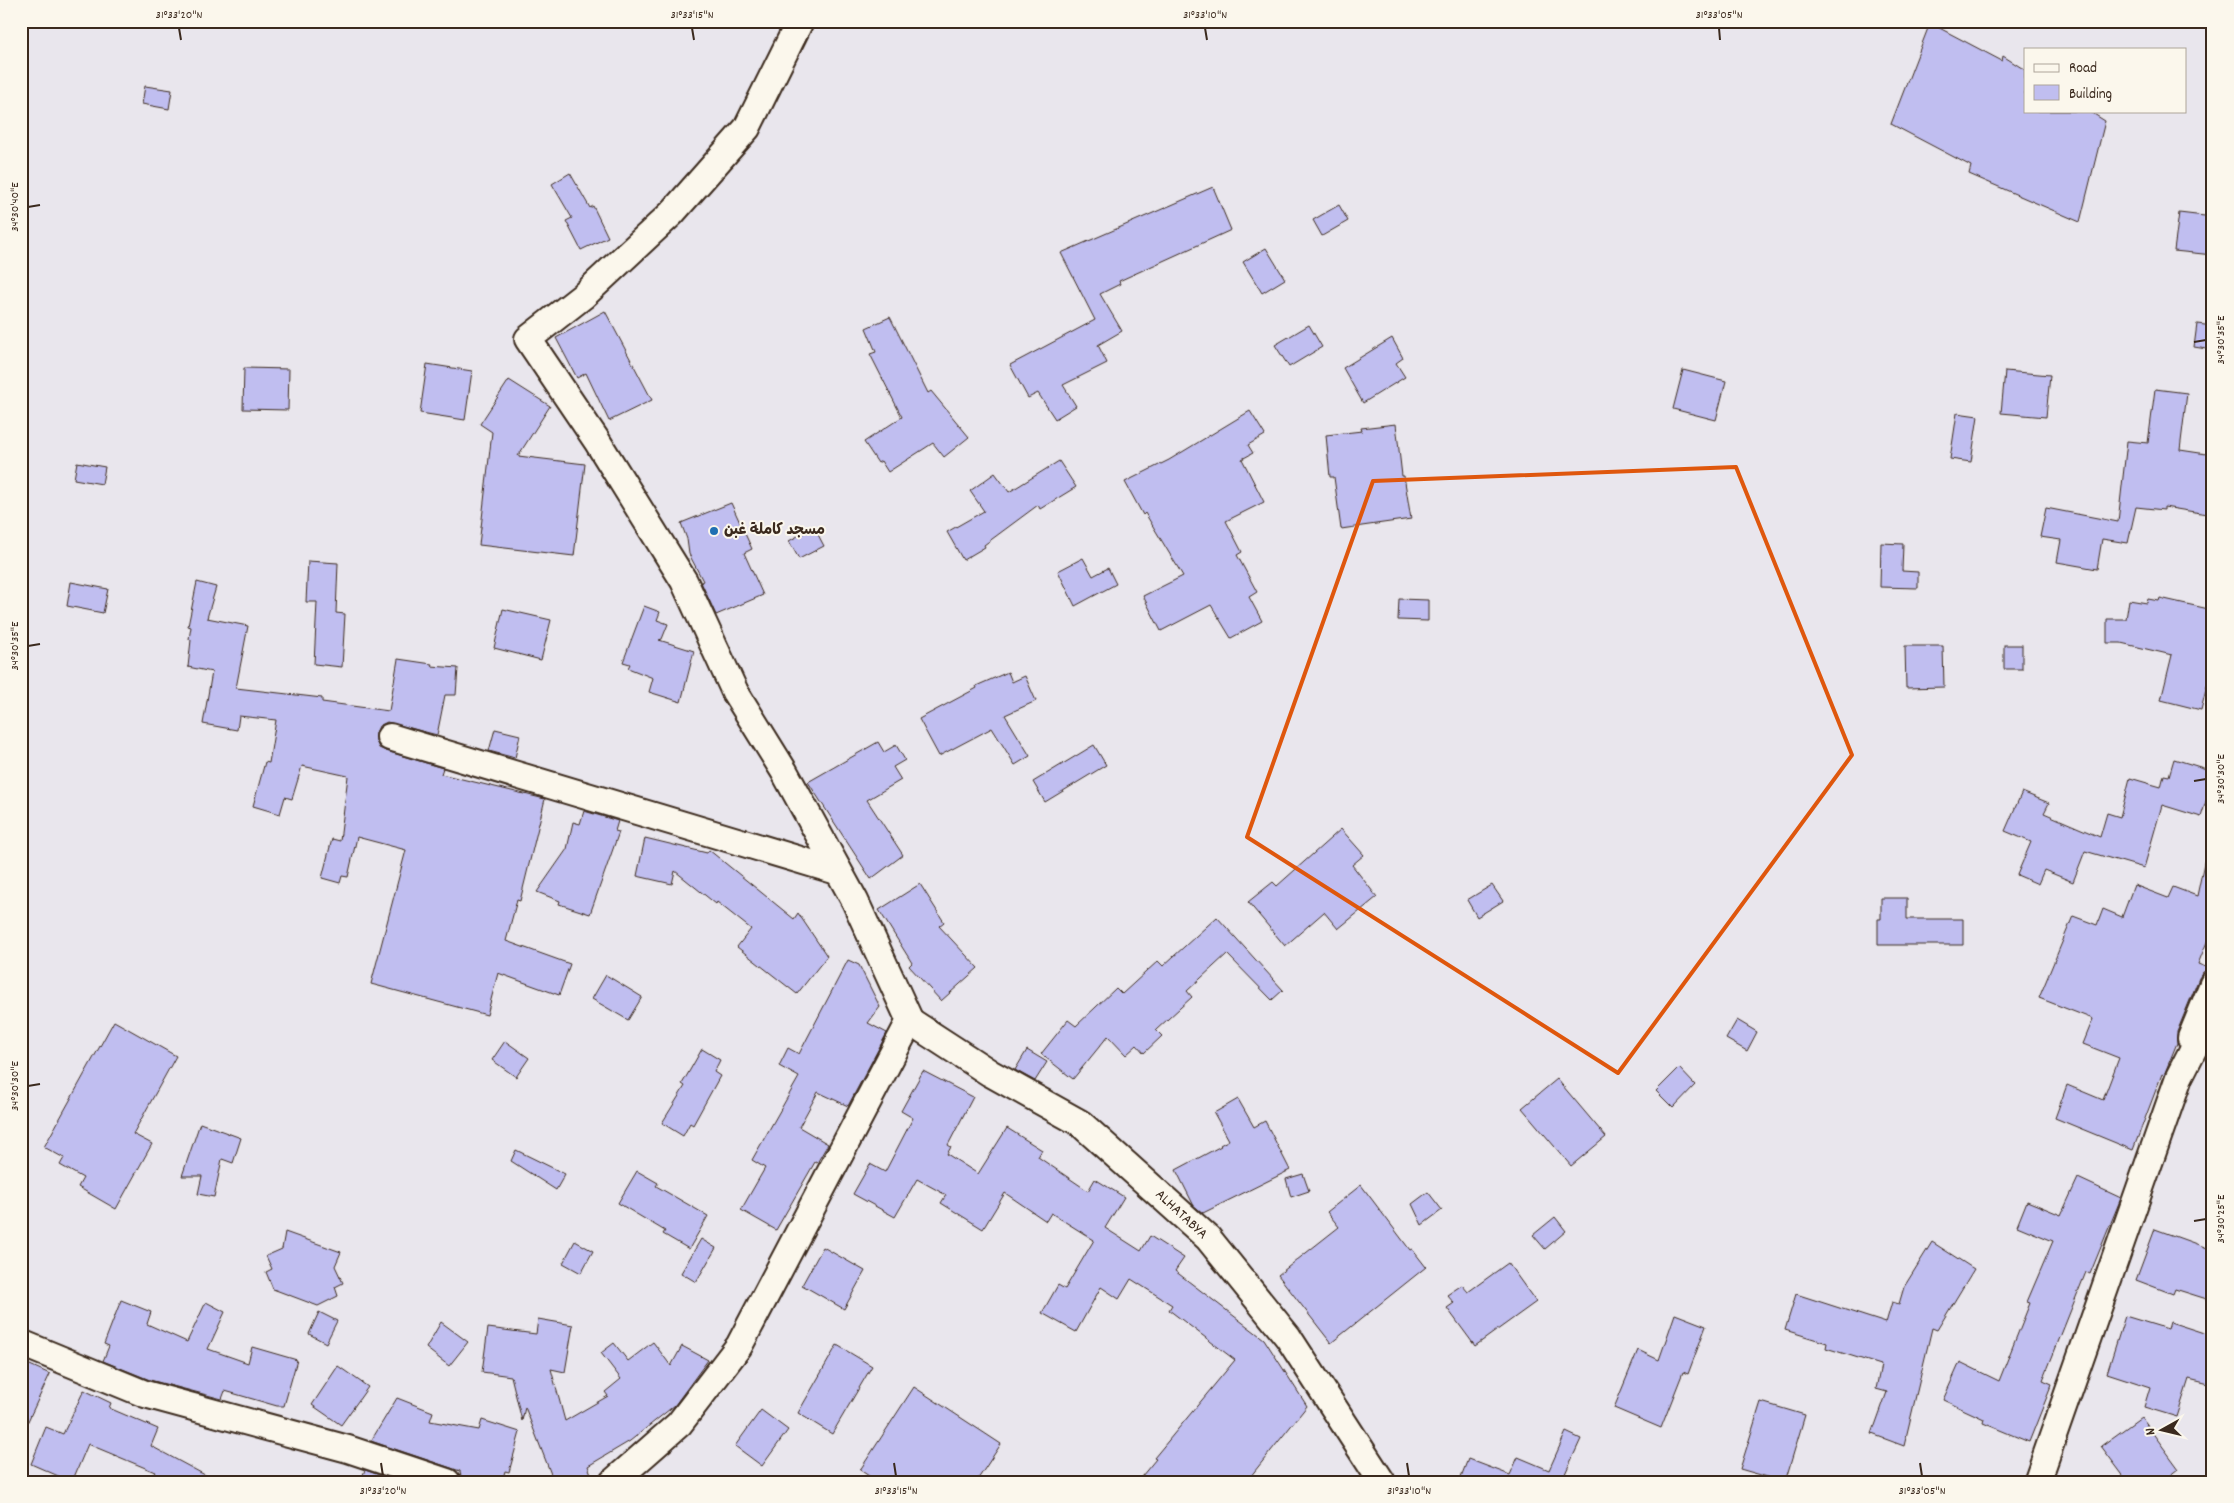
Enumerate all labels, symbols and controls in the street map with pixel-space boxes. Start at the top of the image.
text: 31°33'20"N [156,7,202,24]
text: 31°33'15"N [670,7,714,24]
text: 31°33'10"N [1183,7,1227,24]
text: 31°33'05"N [1695,7,1743,24]
legend [2024,48,2186,112]
text: Road [2069,58,2097,80]
text: Building [2069,84,2112,106]
text: 34°30'40"E [7,182,24,232]
text: 34°30'35"E [2213,315,2230,365]
place label: مسجد كاملة غبن [724,520,825,542]
marker: مسجد كاملة غبن [708,525,720,537]
text: 34°30'35"E [7,621,24,671]
text: 34°30'30"E [2213,753,2230,804]
text: 34°30'30"E [7,1060,24,1111]
street label: ALHATABYA [1150,1185,1212,1245]
text: 34°30'25"E [2213,1194,2230,1243]
north arrow [2136,1406,2186,1456]
text: N [2141,1427,2161,1436]
text: 31°33'20"N [360,1483,406,1500]
text: 31°33'15"N [874,1483,918,1500]
text: 31°33'10"N [1387,1483,1431,1500]
text: 31°33'05"N [1898,1483,1946,1500]

